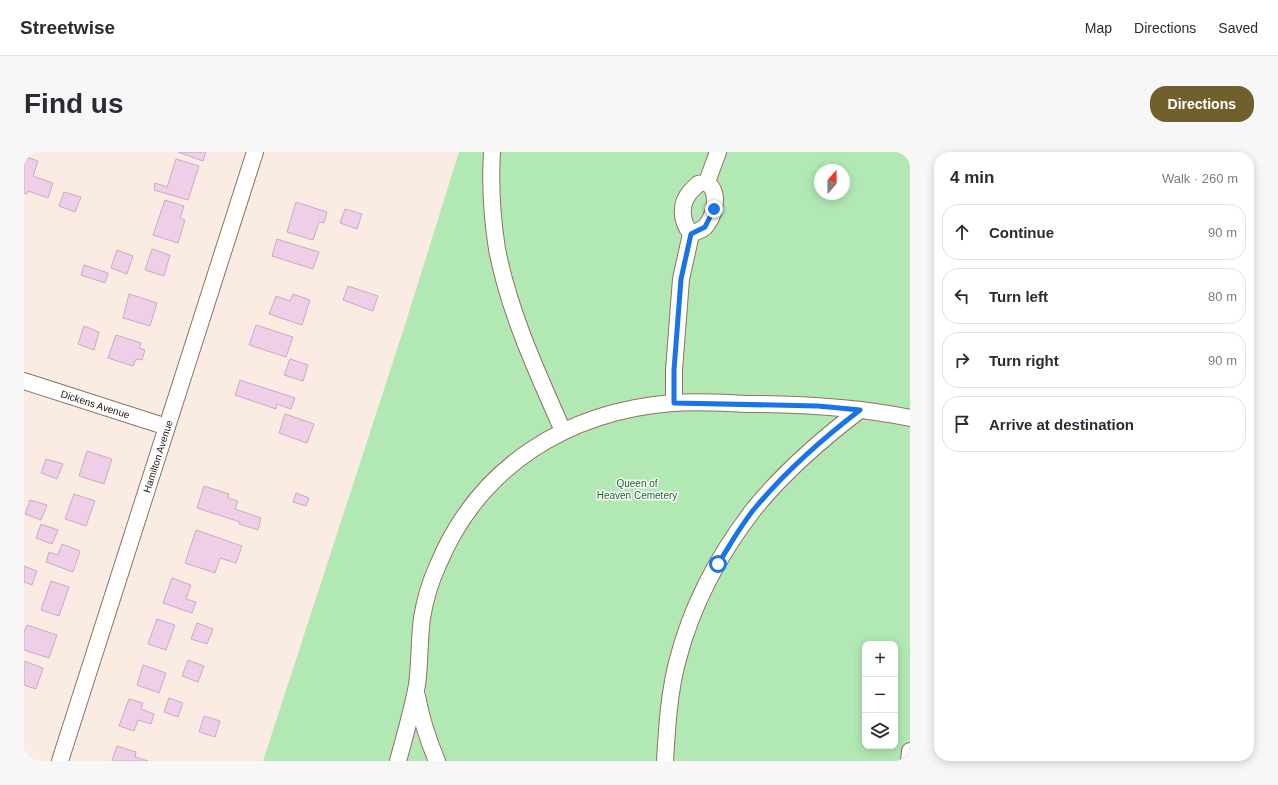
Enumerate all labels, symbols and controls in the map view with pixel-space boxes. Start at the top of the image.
text: Streetwise [20,17,115,38]
text: Map [1085,20,1112,36]
text: Directions [1134,20,1196,36]
text: Saved [1218,20,1258,36]
button: Directions [1150,86,1254,122]
text: Find us [24,88,124,119]
north arrow [814,164,850,200]
text: 4 min [950,168,994,187]
text: Walk · 260 m [1162,171,1238,186]
route end [705,200,723,218]
icon: ahead [951,221,973,243]
text: Continue [989,224,1054,241]
text: 90 m [1208,225,1237,240]
icon: left [951,285,973,307]
text: Turn left [989,288,1048,305]
text: 80 m [1208,289,1237,304]
icon: right [951,349,973,371]
text: Turn right [989,352,1059,369]
text: 90 m [1208,353,1237,368]
street label: Dickens Avenue [59,388,131,421]
icon: arrive [951,413,973,435]
text: Arrive at destination [989,416,1134,433]
street label: Hamilton Avenue [141,418,175,494]
park label: Queen of Heaven Cemetery [597,478,677,501]
route start [709,555,727,573]
map controls [862,641,898,749]
button: + [862,641,898,677]
button: − [862,677,898,713]
button: layers [862,713,898,749]

